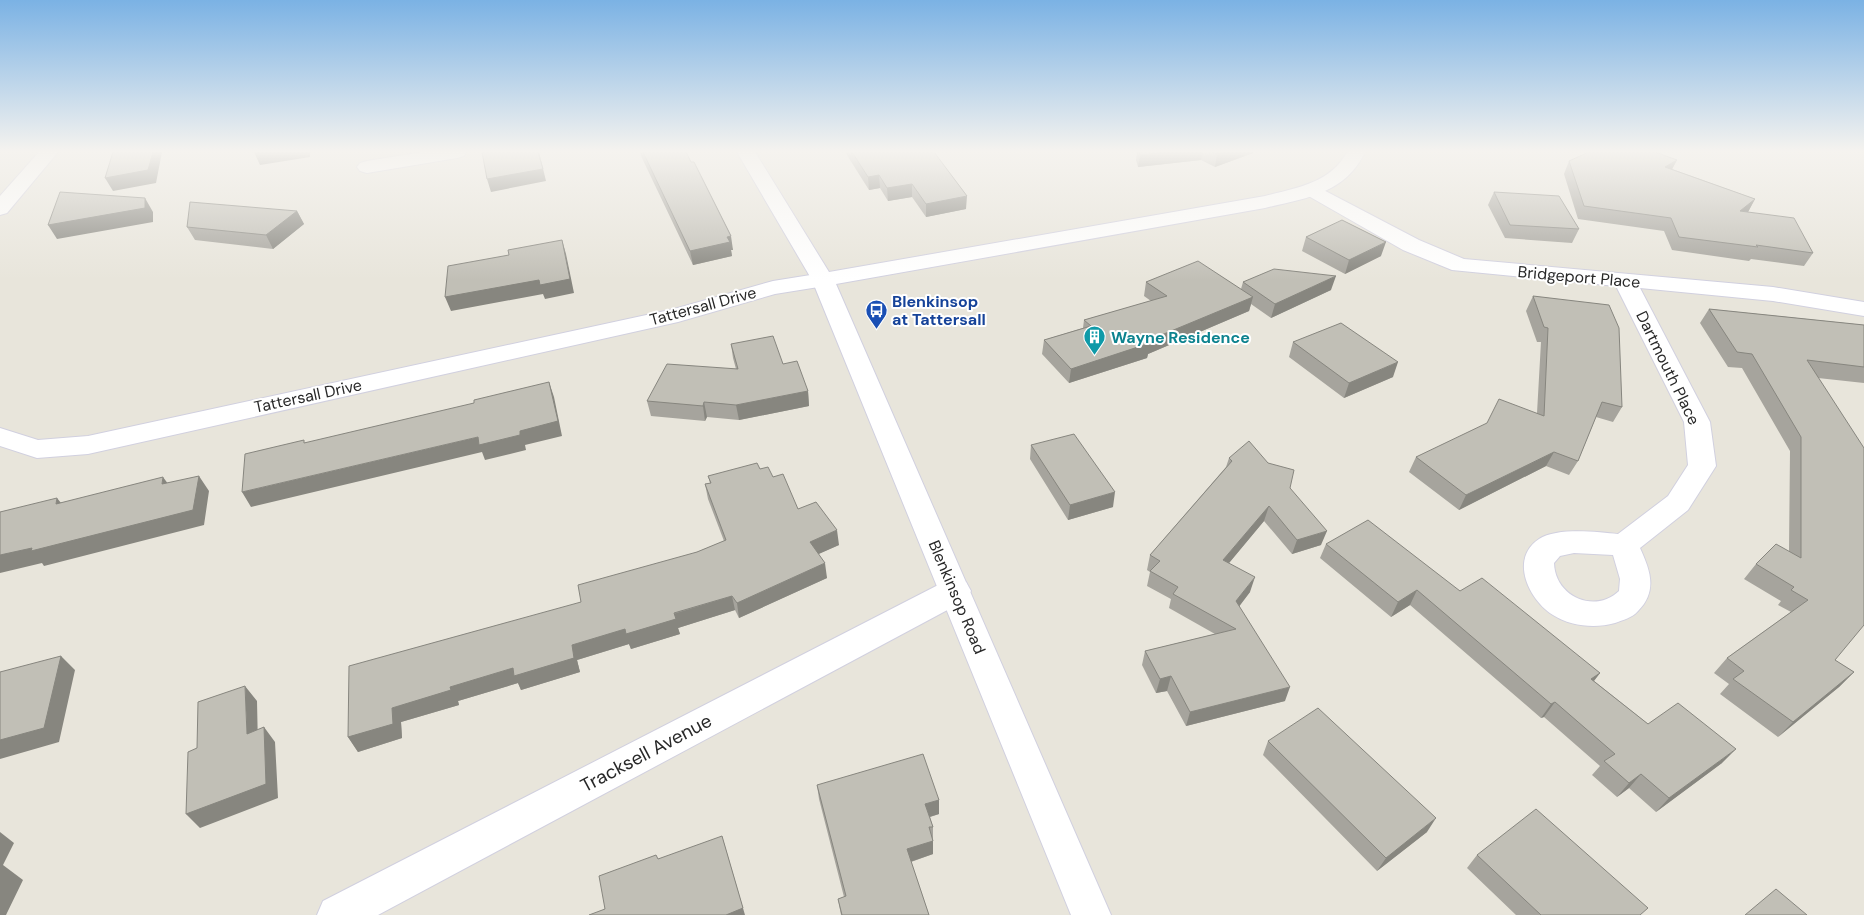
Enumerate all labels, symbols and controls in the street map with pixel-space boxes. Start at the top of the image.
street label: Bridgeport Place [1517,261,1641,293]
street label: Tattersall Drive [647,282,759,330]
place label: Blenkinsop at Tattersall [892,291,986,330]
bus stop icon: Blenkinsop at Tattersall [864,298,888,329]
street label: Dartmouth Place [1631,308,1705,428]
building icon: Wayne Residence [1083,325,1107,356]
place label: Wayne Residence [1111,327,1250,348]
street label: Tattersall Drive [252,374,364,418]
street label: Blenkinsop Road [924,537,990,657]
street label: Tracksell Avenue [576,708,716,798]

